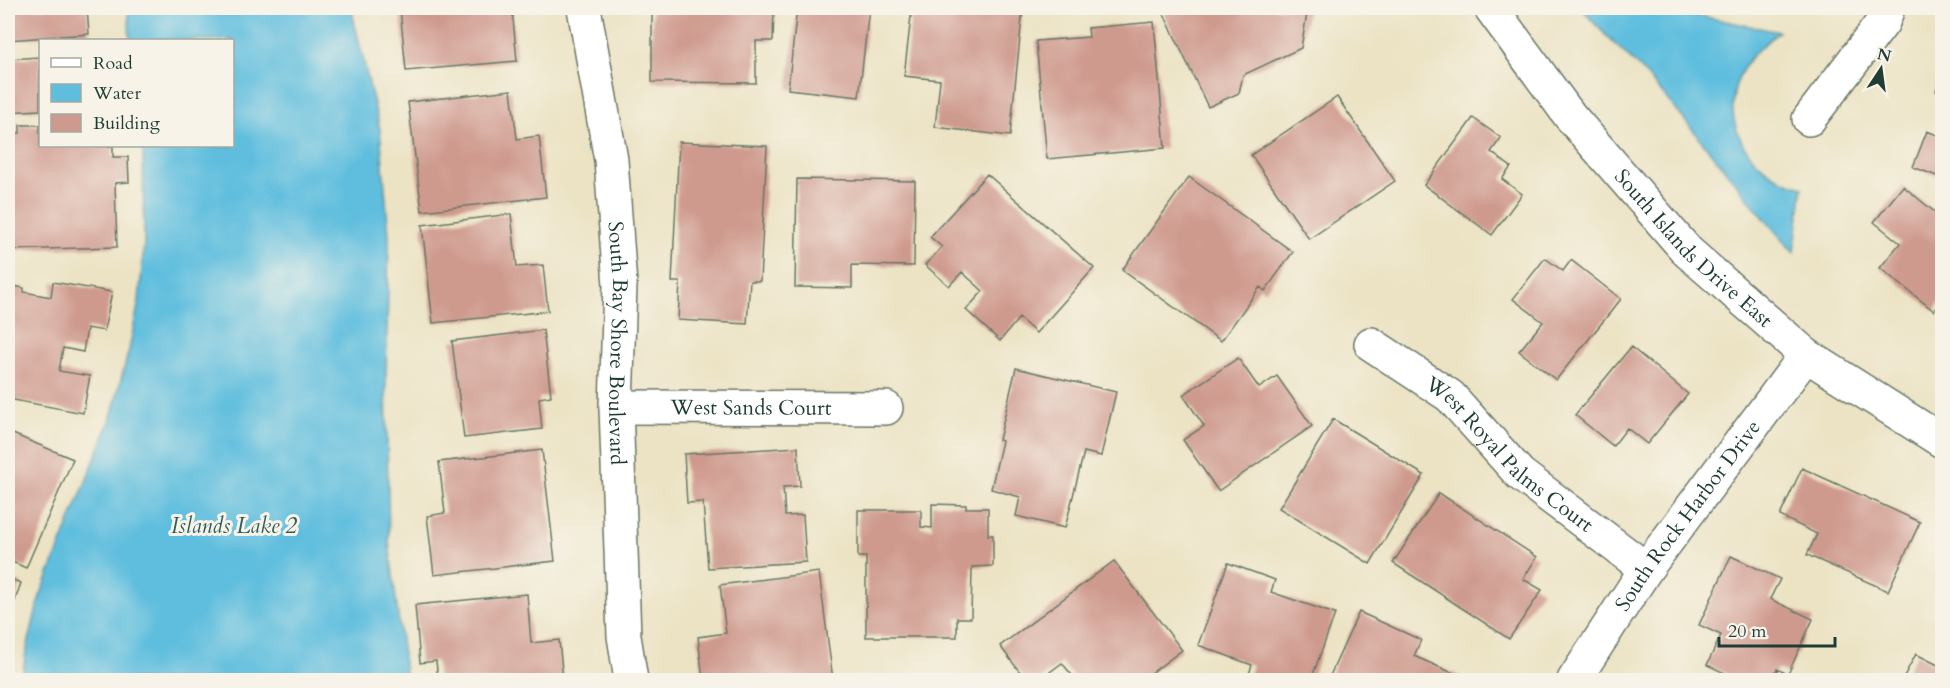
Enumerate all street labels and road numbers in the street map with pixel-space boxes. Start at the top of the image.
street label: South Islands Drive East [1608,163,1779,334]
street label: South Bay Shore Boulevard [601,220,635,466]
street label: West Royal Palms Court [1419,369,1600,539]
street label: West Sands Court [670,393,832,422]
street label: South Rock Harbor Drive [1608,414,1767,617]

